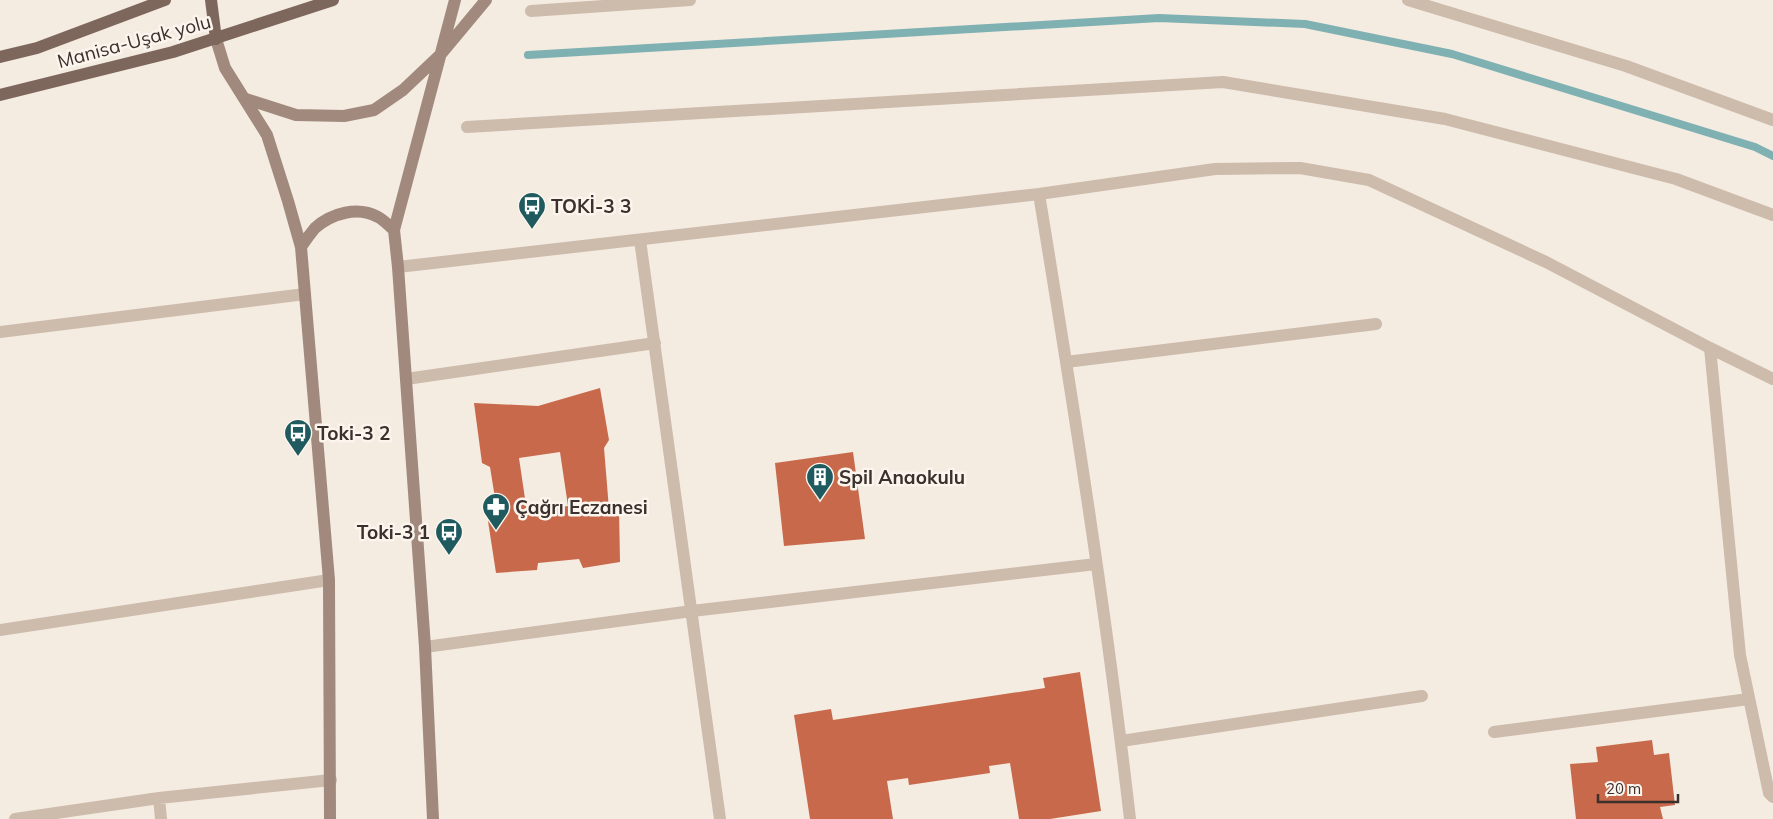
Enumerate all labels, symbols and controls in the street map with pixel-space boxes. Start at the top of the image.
street label: Manisa-Uşak yolu [55,9,213,73]
bus stop icon: TOKİ-3 3 [517,191,547,230]
place label: TOKİ-3 3 [551,194,631,218]
bus stop icon: Toki-3 2 [283,418,313,457]
place label: Toki-3 2 [317,421,390,445]
building icon: Spil Anaokulu [805,462,835,501]
place label: Spil Anaokulu [839,465,965,489]
pharmacy icon: Çağrı Eczanesi [481,492,511,531]
place label: Çağrı Eczanesi [515,495,648,519]
bus stop icon: Toki-3 1 [434,517,464,556]
place label: Toki-3 1 [357,520,430,544]
scale bar [1598,772,1678,804]
text: 20 m [1606,779,1641,798]

